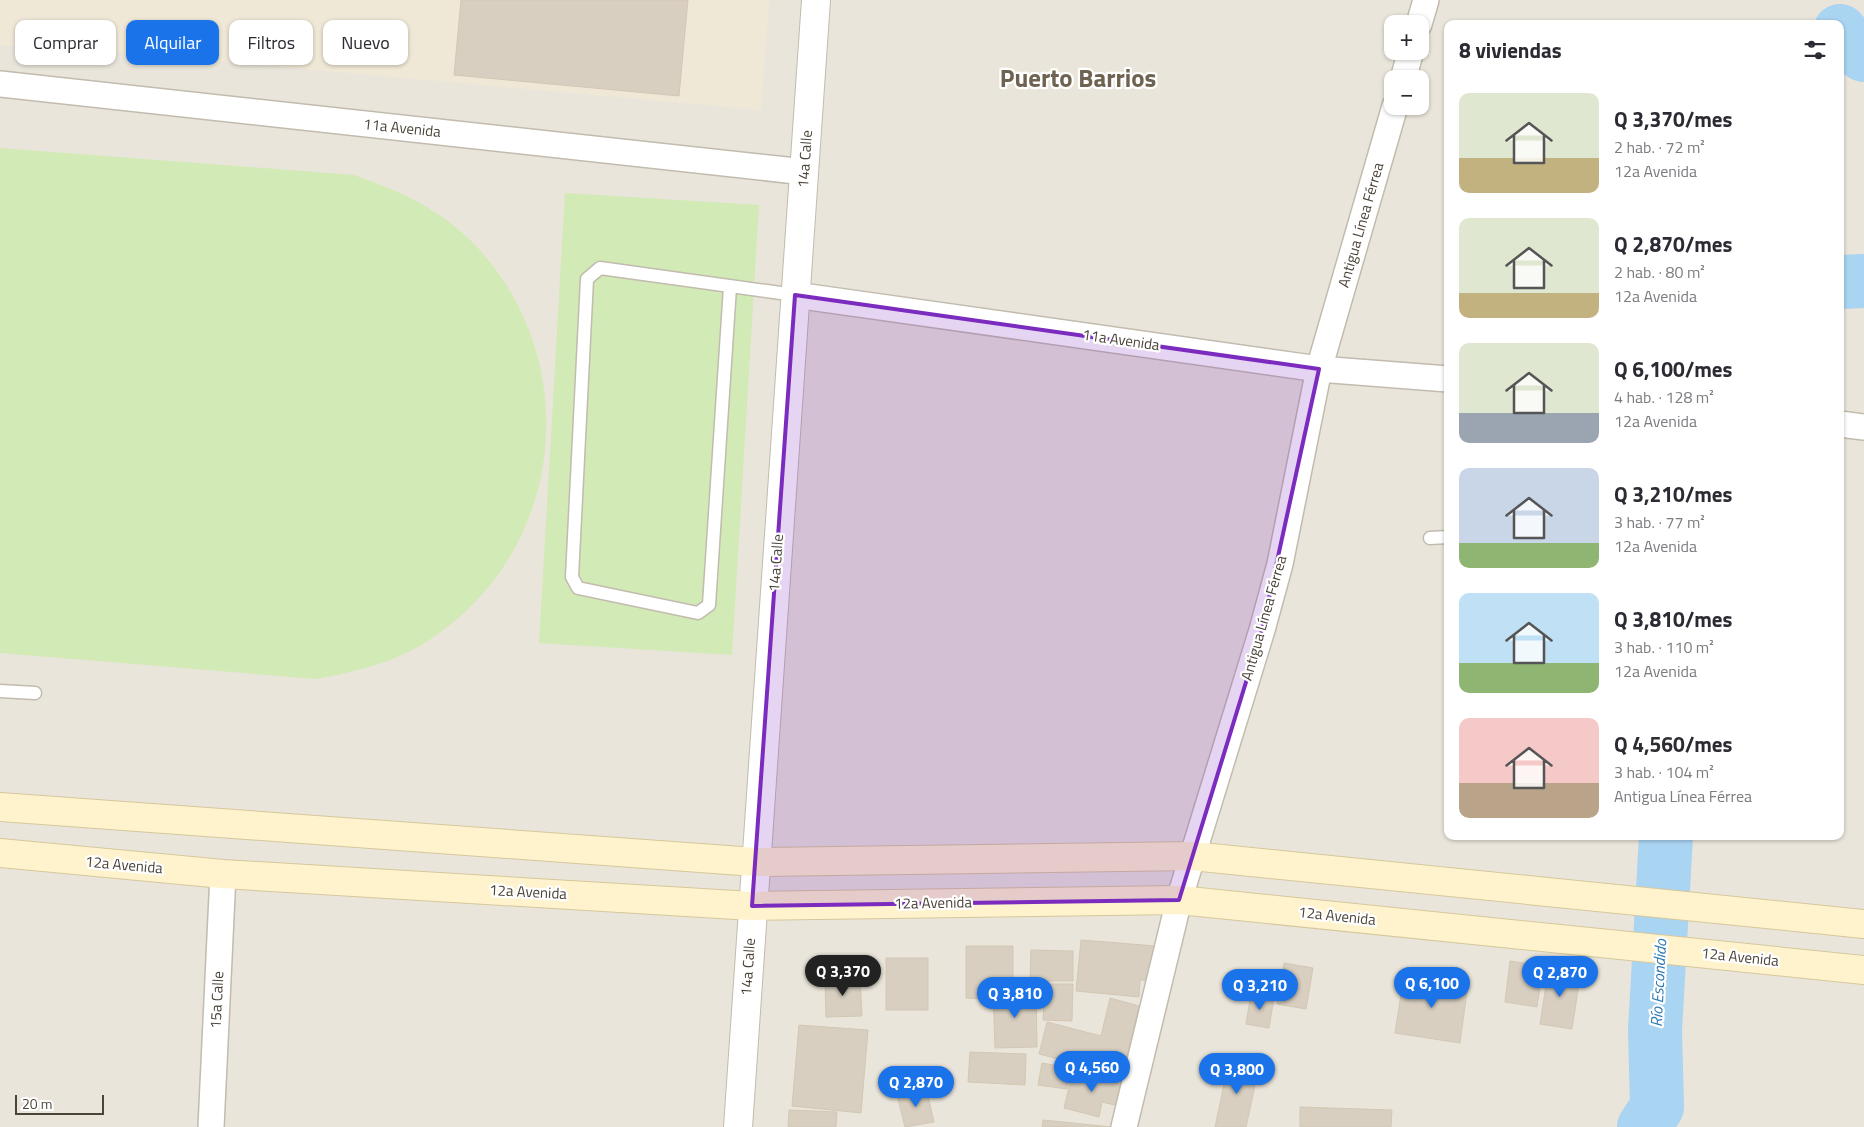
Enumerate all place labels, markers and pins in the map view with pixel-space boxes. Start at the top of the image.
pin: Q 3,370 [797,954,889,997]
pin: Q 2,870 [1514,956,1606,998]
pin: Q 6,100 [1386,966,1478,1009]
pin: Q 3,210 [1214,968,1306,1011]
pin: Q 3,810 [969,976,1061,1019]
pin: Q 4,560 [1046,1050,1138,1093]
pin: Q 3,800 [1191,1052,1283,1095]
pin: Q 2,870 [870,1066,962,1108]

